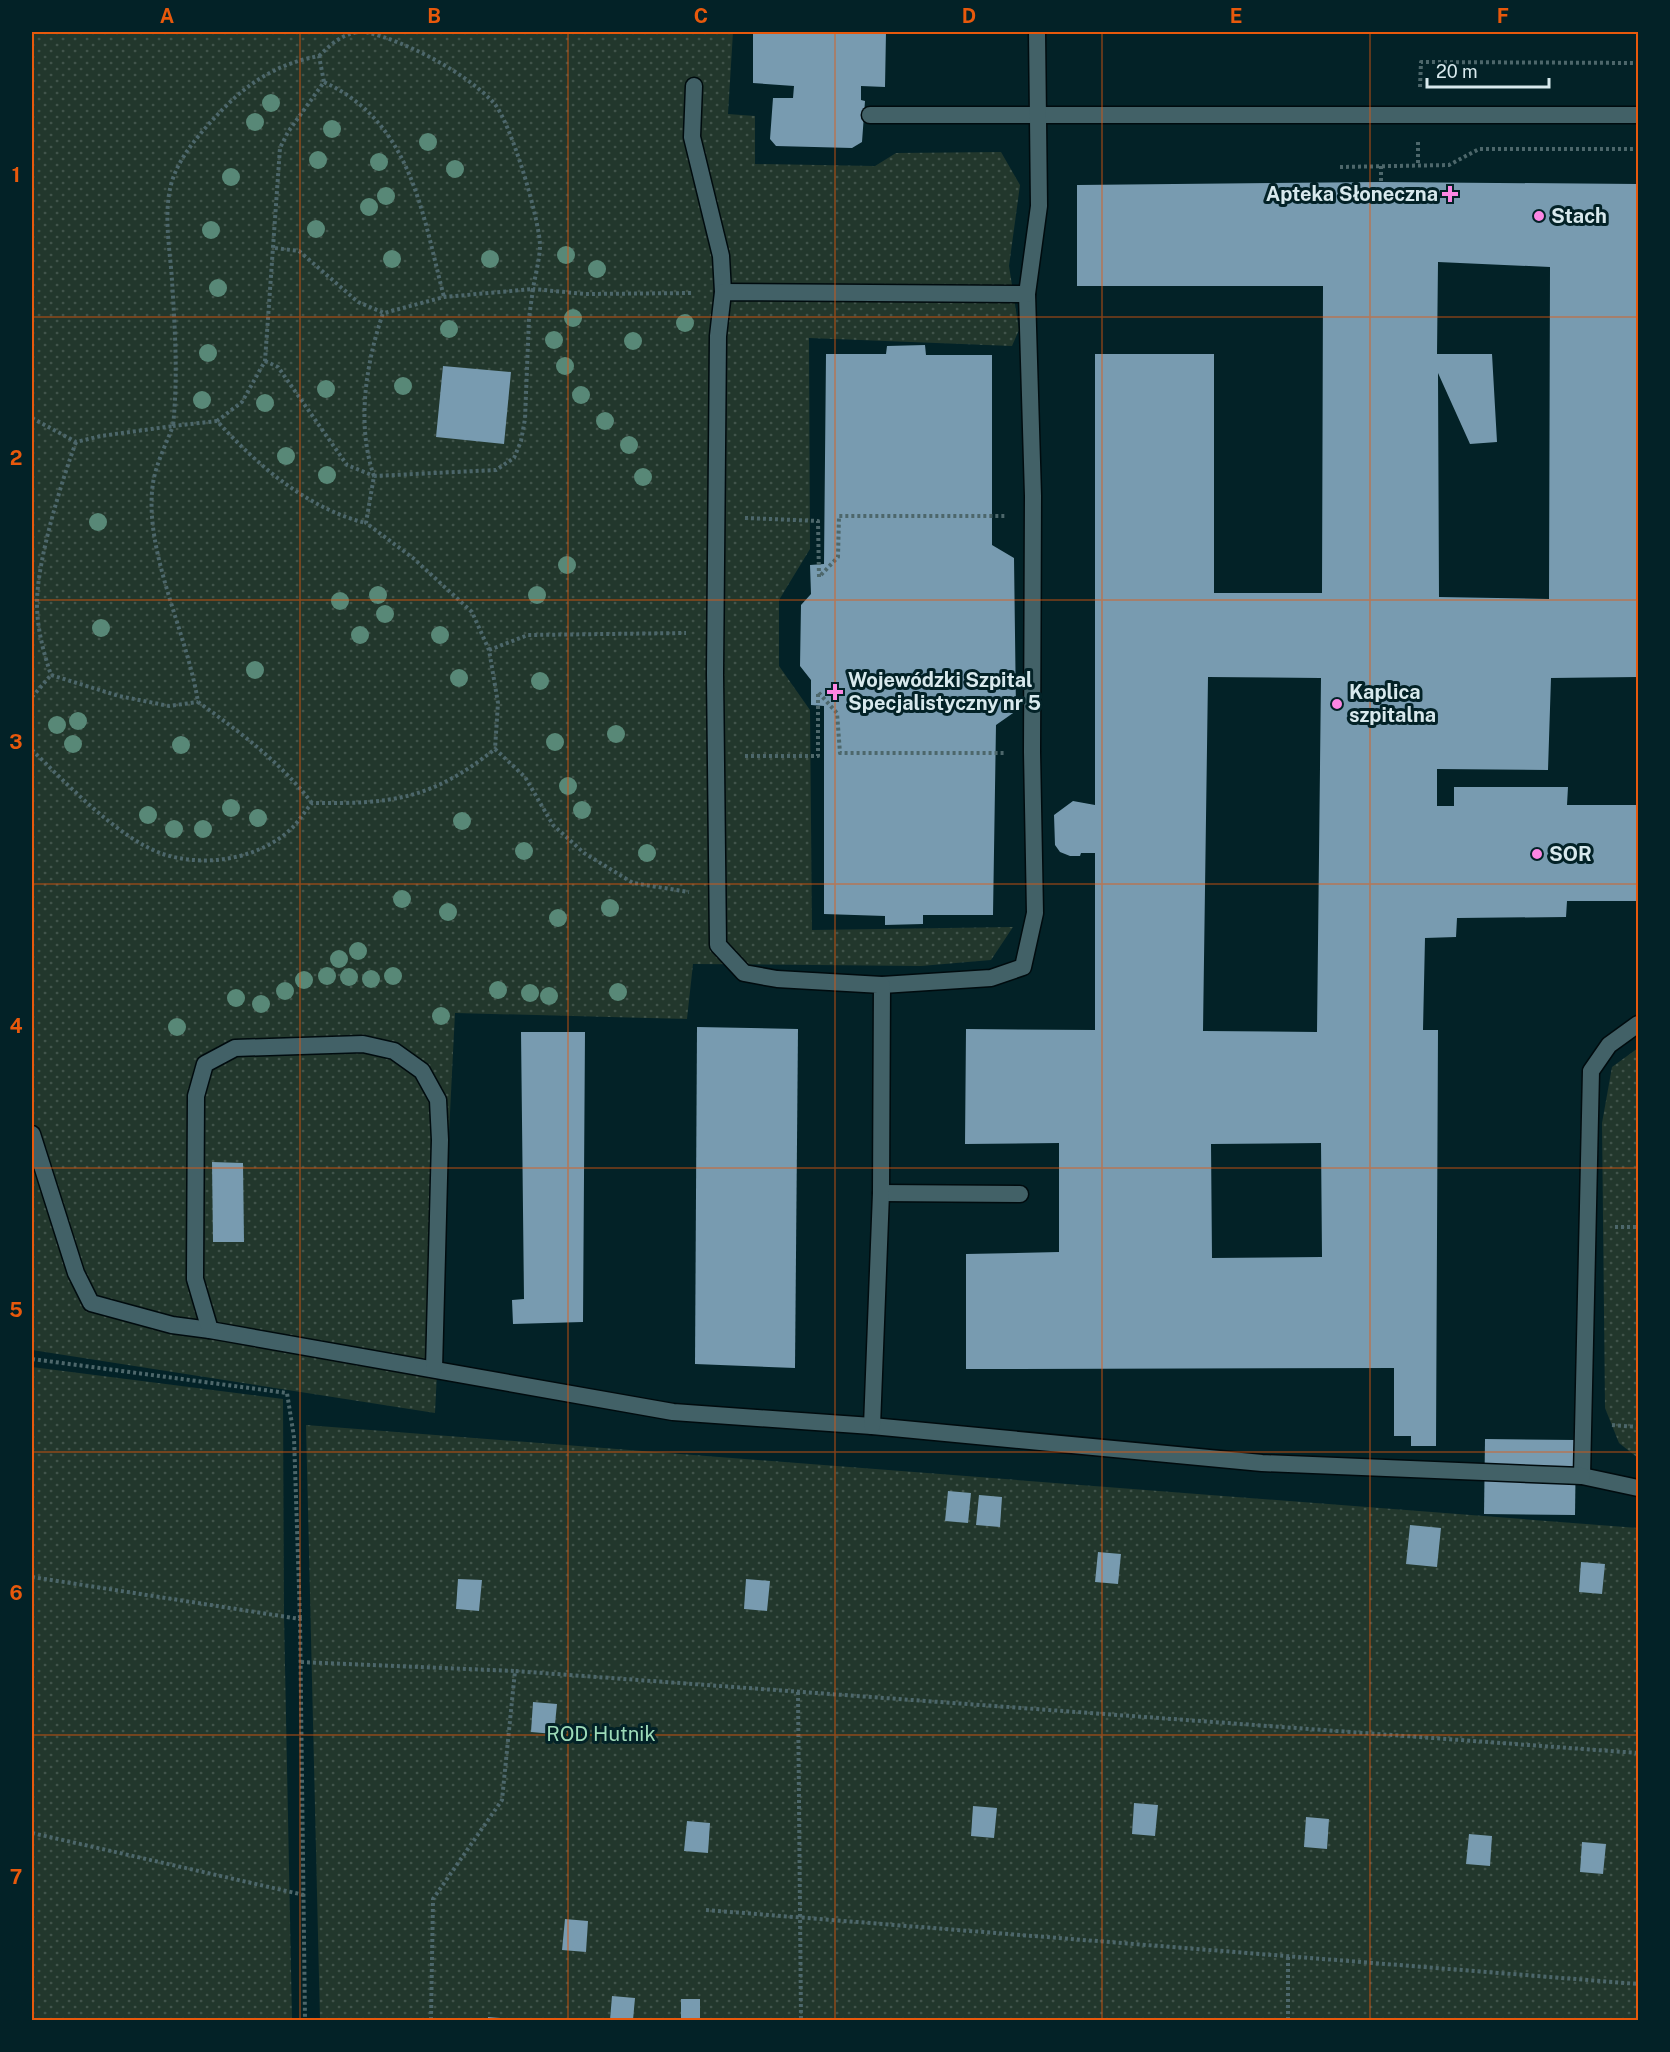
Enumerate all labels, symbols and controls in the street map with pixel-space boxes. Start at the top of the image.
text: A [160,4,174,28]
text: B [427,4,441,28]
text: C [694,4,708,28]
text: D [962,4,976,28]
text: E [1230,4,1242,28]
text: F [1497,4,1509,28]
scale bar [1427,51,1548,89]
text: 20 m [1436,61,1478,82]
text: 1 [12,163,20,187]
place label: Apteka Słoneczna [1266,182,1438,206]
marker: Apteka Słoneczna [1443,187,1457,201]
place label: Stach [1551,204,1607,228]
marker: Stach [1532,209,1546,223]
text: 2 [10,446,22,470]
place label: Wojewódzki Szpital Specjalistyczny nr 5 [848,668,1041,715]
place label: Kaplica szpitalna [1349,680,1436,727]
marker: Wojewódzki Szpital Specjalistyczny nr 5 [826,683,844,701]
marker: Kaplica szpitalna [1330,697,1344,711]
text: 3 [9,730,23,754]
place label: SOR [1549,842,1592,866]
marker: SOR [1530,847,1544,861]
text: 4 [9,1014,23,1038]
text: 5 [9,1298,23,1322]
text: 6 [9,1581,23,1605]
park label: ROD Hutnik [546,1722,656,1746]
text: 7 [10,1865,22,1889]

